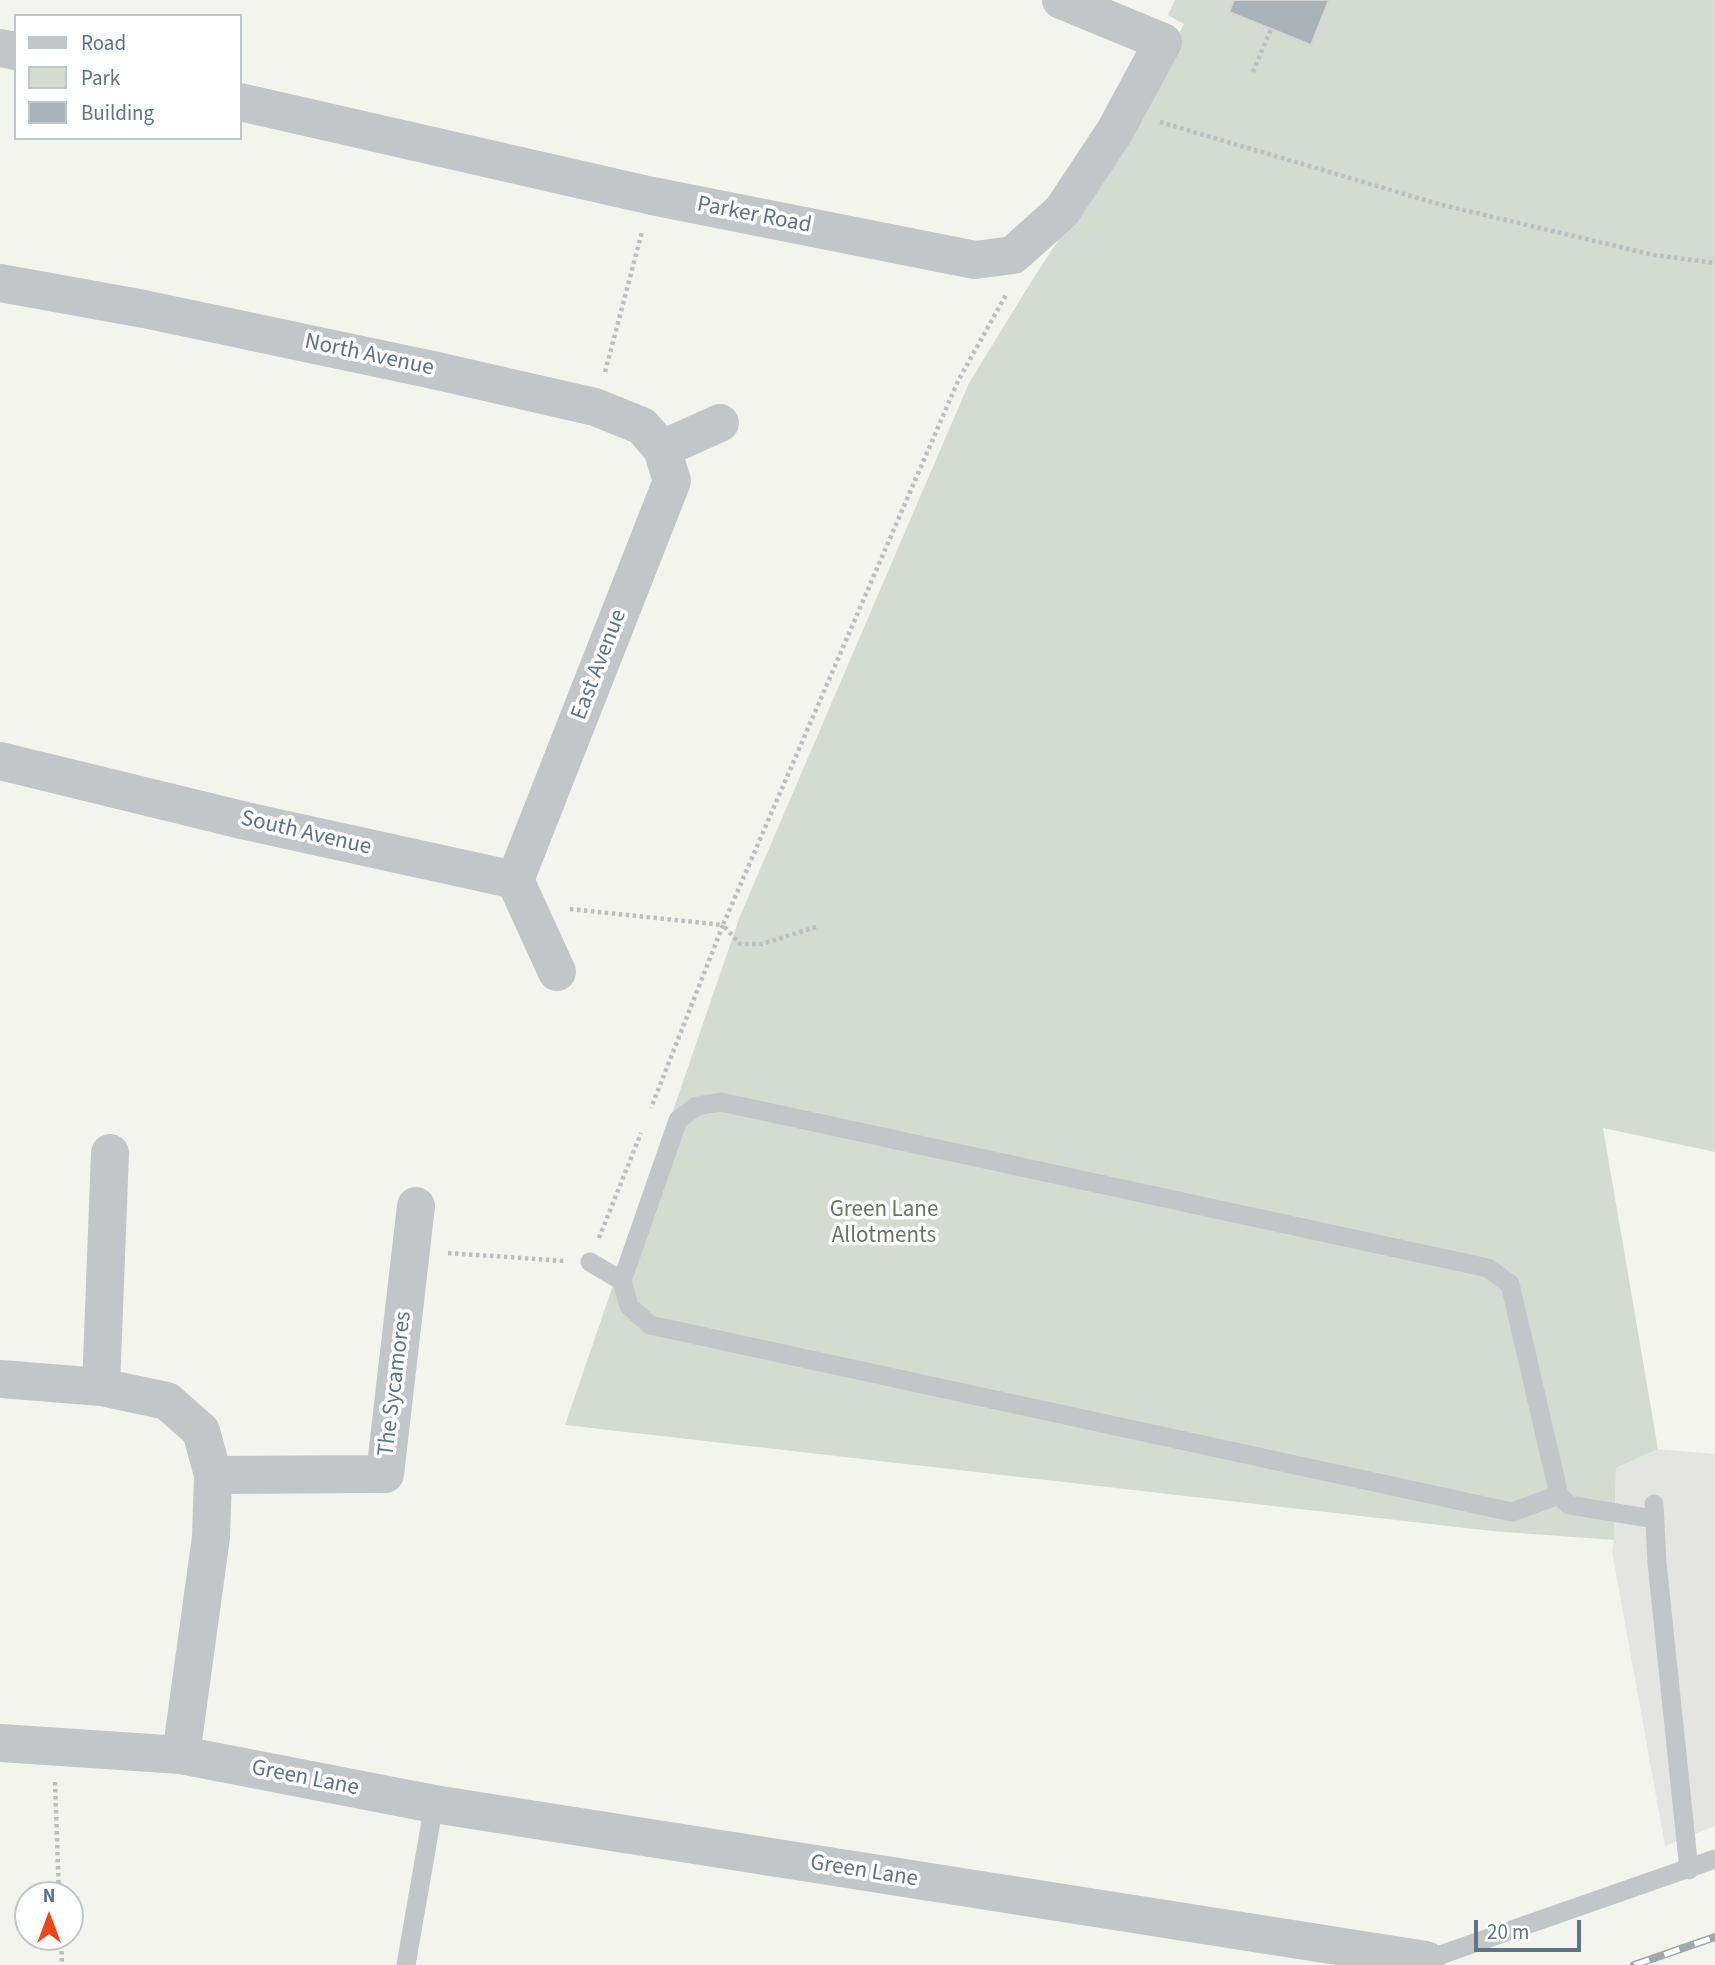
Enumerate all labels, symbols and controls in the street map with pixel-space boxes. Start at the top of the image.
legend [14,14,242,140]
text: Road [81,28,126,58]
text: Park [81,63,120,93]
text: Building [81,98,154,128]
street label: Parker Road [694,191,814,241]
street label: North Avenue [302,329,436,383]
street label: East Avenue [566,606,634,724]
street label: South Avenue [238,806,374,862]
park label: Green Lane Allotments [830,1197,938,1251]
street label: The Sycamores [373,1310,419,1458]
street label: Green Lane [249,1755,361,1803]
street label: Green Lane [808,1850,920,1894]
north arrow [14,1881,84,1951]
text: N [43,1883,55,1910]
scale bar [1477,1906,1584,1950]
text: 20 m [1487,1917,1529,1947]

